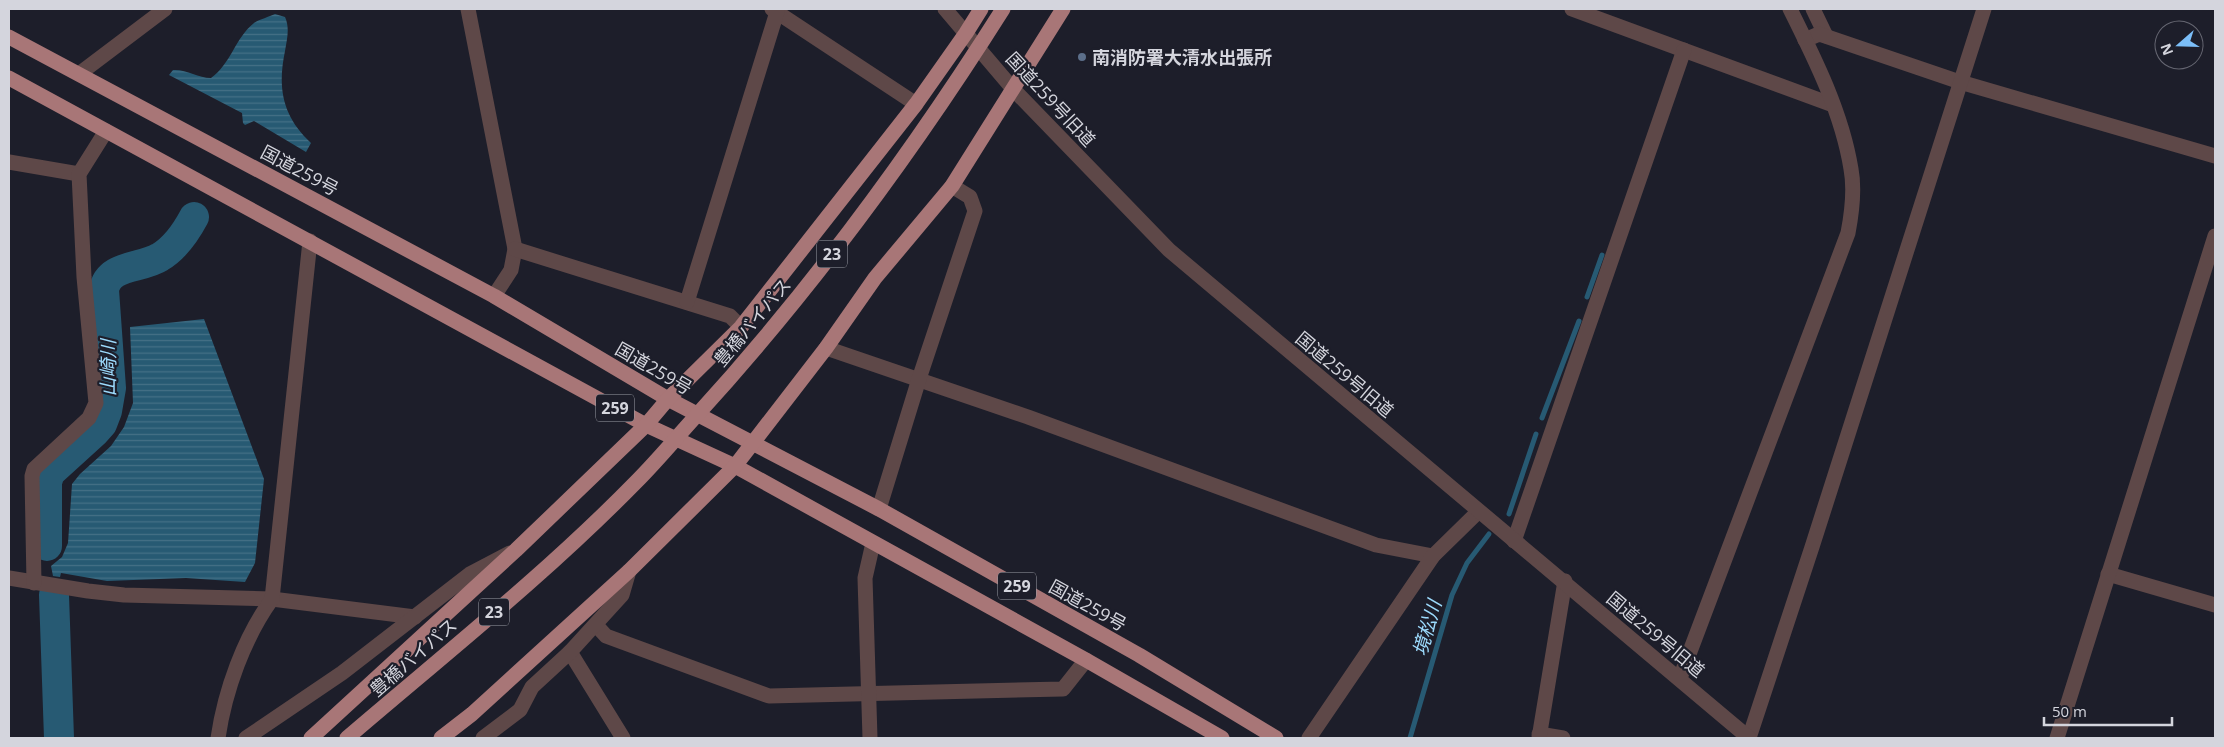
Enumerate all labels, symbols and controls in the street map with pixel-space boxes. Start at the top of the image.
north arrow [2154,20,2204,70]
text: N [2155,41,2177,58]
place label: 南消防署大清水出張所 [1092,45,1272,69]
street label: 国道259号旧道 [1001,47,1101,151]
marker: 南消防署大清水出張所 [1076,51,1088,63]
street label: 国道259号 [257,139,343,201]
road number: 23 [817,240,847,268]
street label: 豊橋バイパス [708,273,796,371]
street label: 国道259号旧道 [1291,326,1399,422]
street label: 国道259号 [611,336,697,400]
water label: 山崎川 [95,338,121,397]
road number: 259 [596,394,634,422]
road number: 259 [998,572,1036,600]
street label: 国道259号 [1045,574,1131,636]
street label: 国道259号旧道 [1602,586,1710,682]
water label: 境松川 [1407,595,1448,659]
road number: 23 [479,598,509,626]
street label: 豊橋バイパス [365,613,461,701]
scale bar [2044,694,2172,726]
text: 50 m [2052,701,2087,721]

